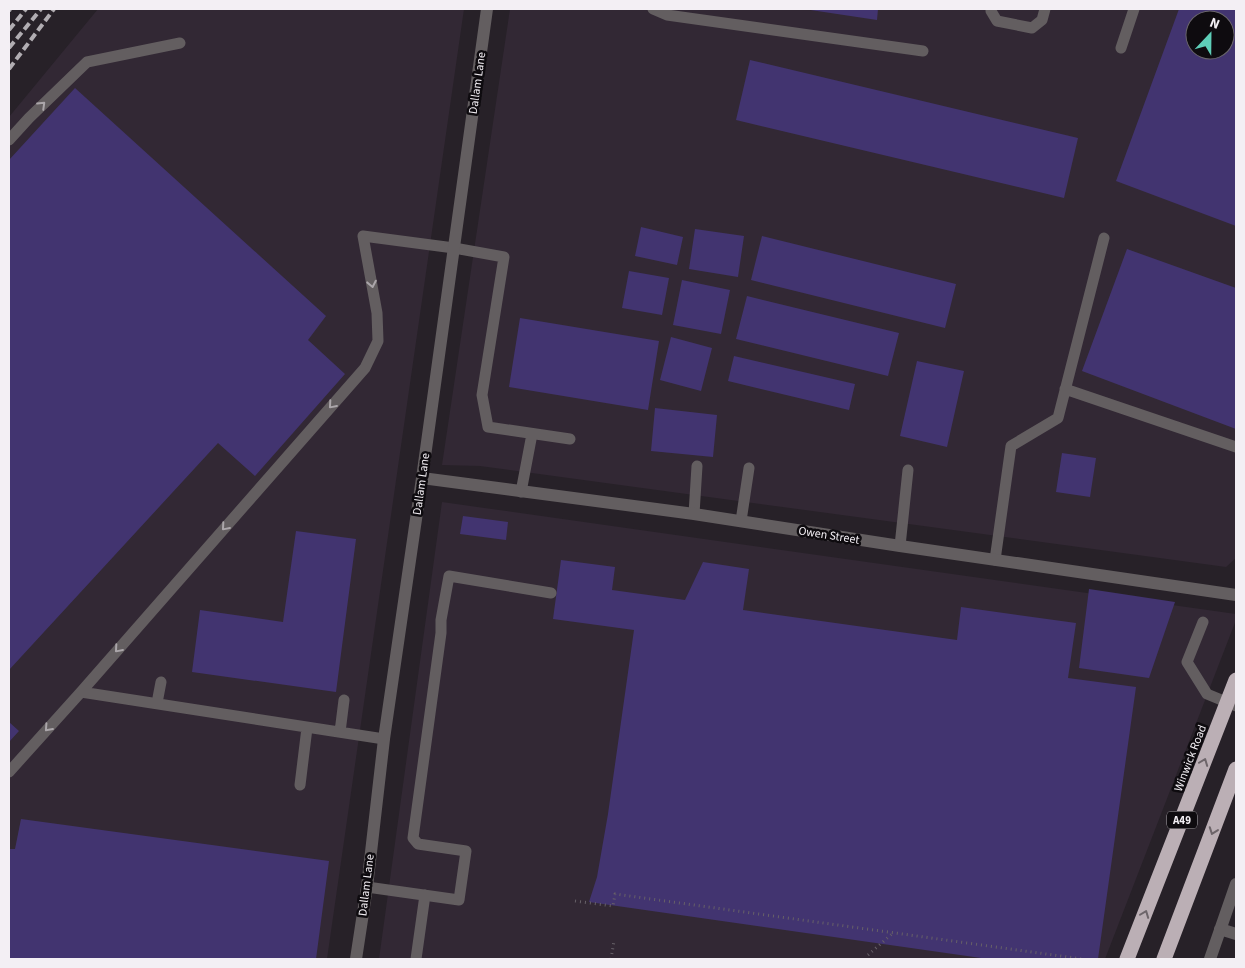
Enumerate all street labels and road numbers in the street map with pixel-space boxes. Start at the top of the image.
street label: Dallam Lane [465,51,490,115]
street label: Dallam Lane [409,452,434,516]
street label: Owen Street [797,522,861,549]
street label: Winwick Road [1170,722,1211,794]
road number: A49 [1167,812,1197,828]
street label: Dallam Lane [354,853,379,917]

